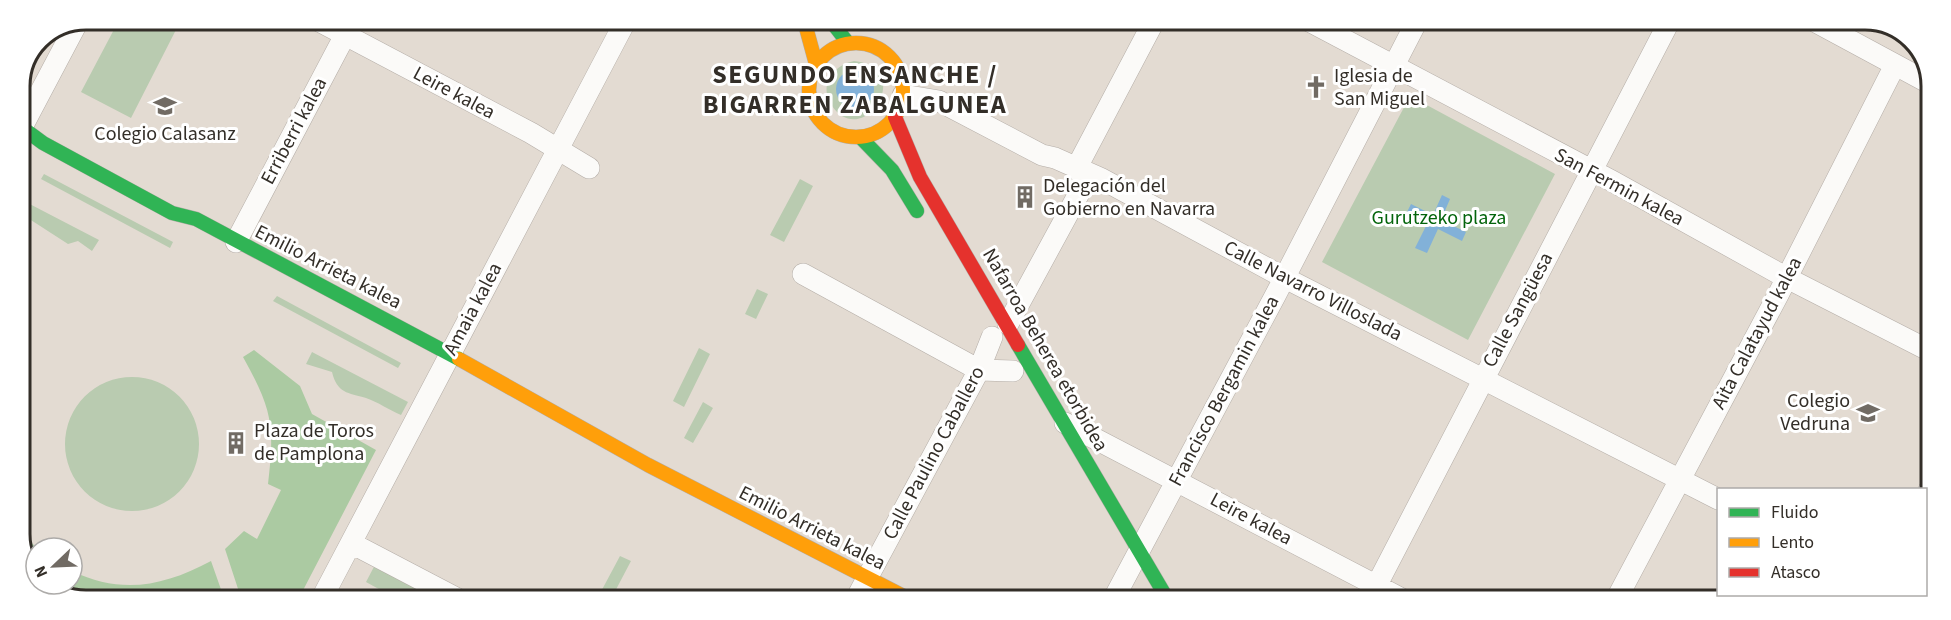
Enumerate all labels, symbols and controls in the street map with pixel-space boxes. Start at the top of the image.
district label: SEGUNDO ENSANCHE / BIGARREN ZABALGUNEA [703,56,1007,123]
street label: Leire kalea [408,60,500,126]
place label: Iglesia de San Miguel [1334,62,1425,113]
street label: Erriberri kalea [254,72,334,190]
church icon: Iglesia de San Miguel [1303,74,1329,100]
school or university icon: Colegio Calasanz [152,93,178,119]
place label: Colegio Calasanz [94,120,236,148]
street label: San Fermin kalea [1549,141,1689,233]
place label: Delegación del Gobierno en Navarra [1043,172,1215,223]
building icon: Delegación del Gobierno en Navarra [1012,184,1038,210]
park label: Gurutzeko plaza [1372,204,1506,232]
street label: Emilio Arrieta kalea [250,218,406,316]
street label: Calle Navarro Villoslada [1219,234,1407,348]
street label: Nafarroa Beherea etorbidea [975,243,1115,457]
street label: Calle Sangüesa [1476,248,1560,372]
street label: Aita Calatayud kalea [1705,252,1809,414]
street label: Amaia kalea [437,258,509,360]
street label: Francisco Bergamin kalea [1162,291,1286,491]
street label: Calle Paulino Caballero [876,361,992,545]
place label: Colegio Vedruna [1780,387,1850,438]
school or university icon: Colegio Vedruna [1855,400,1881,426]
place label: Plaza de Toros de Pamplona [254,417,374,468]
building icon: Plaza de Toros de Pamplona [223,430,249,456]
street label: Emilio Arrieta kalea [734,479,890,577]
street label: Leire kalea [1205,486,1297,552]
legend [1717,488,1927,596]
text: Fluido [1771,500,1818,525]
text: Lento [1771,530,1814,555]
north arrow [24,536,84,596]
text: Atasco [1771,560,1820,585]
text: N [29,562,53,581]

